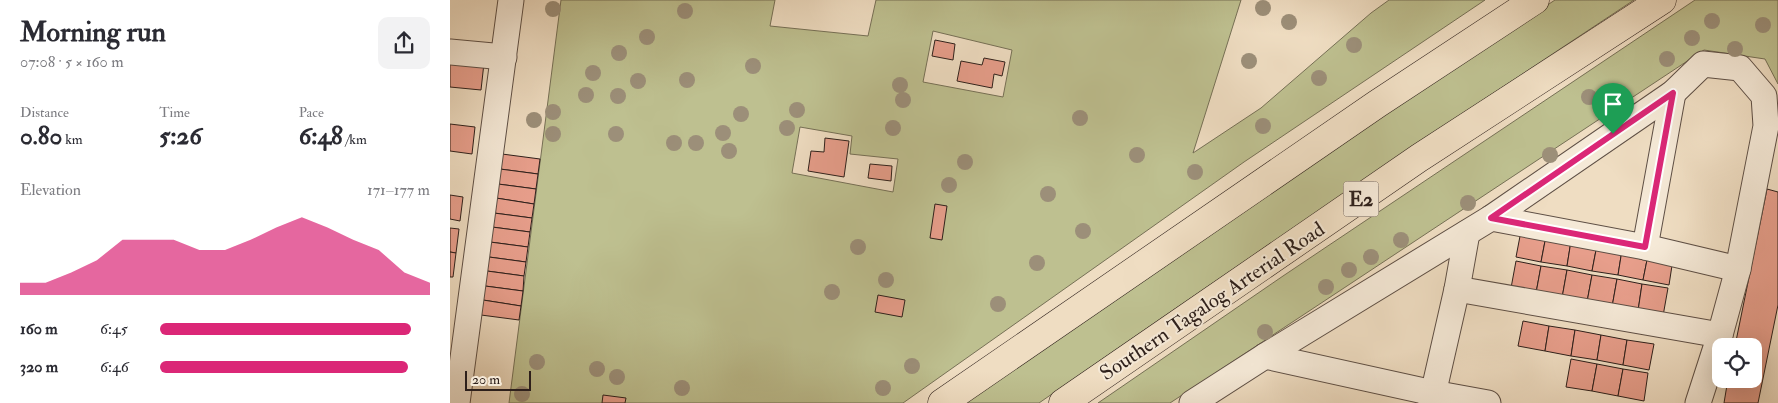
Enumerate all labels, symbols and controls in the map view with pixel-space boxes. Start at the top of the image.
text: Morning run [20,15,166,50]
button: share [378,17,430,69]
text: 07:08 · 5 × 160 m [20,52,124,72]
pin [1592,83,1634,134]
icon: arrive [1599,90,1627,118]
text: Distance [20,104,69,121]
text: Time [159,104,190,121]
text: Pace [299,104,324,121]
text: 0.80 [20,121,62,152]
text: 5:26 [159,121,202,152]
text: 6:48 [299,121,343,152]
text: km [62,131,83,148]
text: /km [343,131,367,148]
text: Elevation [20,180,81,200]
text: 171–177 m [367,180,430,200]
road number: E2 [1344,182,1378,216]
street label: Southern Tagalog Arterial Road [1095,216,1331,387]
text: 160 m [20,319,58,339]
text: 6:45 [100,319,128,339]
map controls [1712,338,1762,388]
button: locate [1712,338,1762,388]
text: 320 m [20,357,58,377]
text: 6:46 [100,357,129,377]
scale bar [465,368,531,391]
text: 20 m [472,371,500,388]

